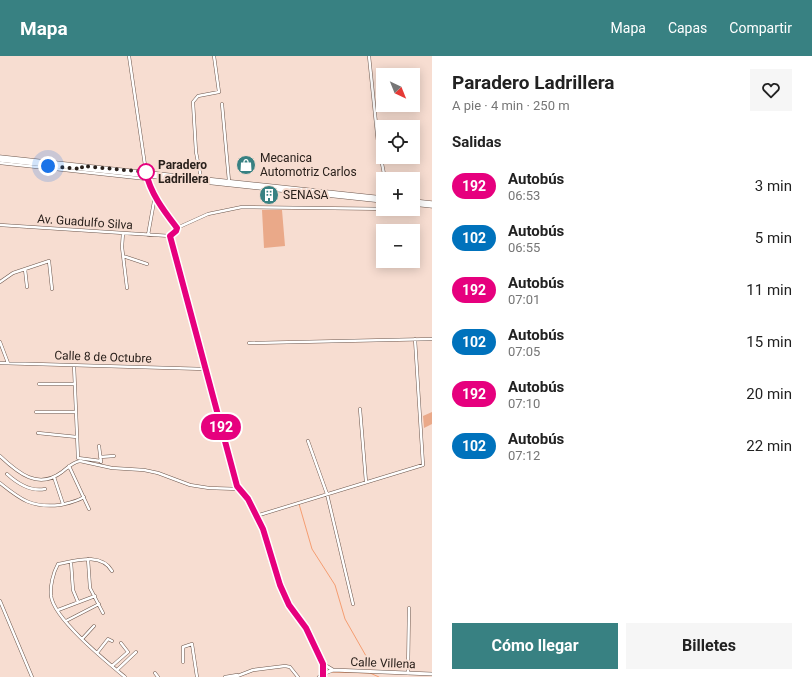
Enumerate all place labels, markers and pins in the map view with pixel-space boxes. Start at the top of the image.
place label: Mecanica Automotriz Carlos [260,151,357,179]
shop icon: Mecanica Automotriz Carlos [235,154,257,176]
place label: Paradero Ladrillera [158,158,209,186]
marker: Paradero Ladrillera [137,163,155,181]
building icon: SENASA [258,184,280,206]
place label: SENASA [283,188,329,202]

